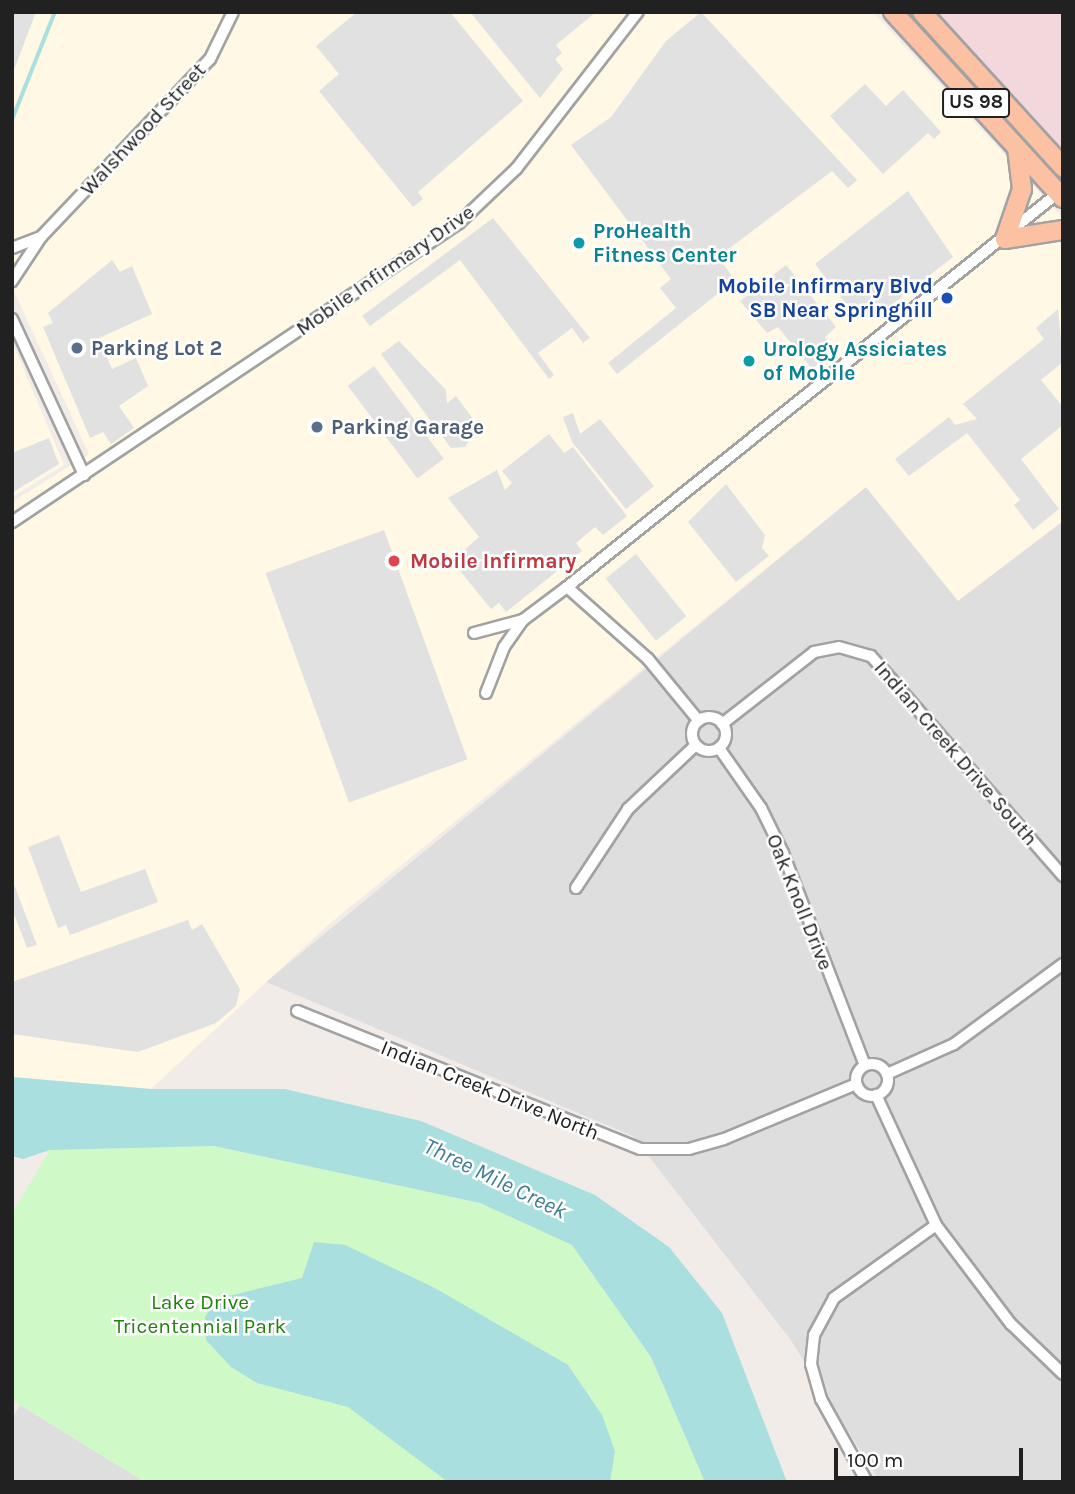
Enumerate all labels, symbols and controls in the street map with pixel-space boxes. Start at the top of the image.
street label: Walshwood Street [75,57,211,201]
road number: US 98 [941,88,1011,118]
street label: Mobile Infirmary Drive [291,199,479,341]
place label: ProHealth Fitness Center [593,218,737,268]
marker: ProHealth Fitness Center [571,235,587,251]
place label: Mobile Infirmary Blvd SB Near Springhill [718,273,933,323]
marker: Mobile Infirmary Blvd SB Near Springhill [939,290,955,306]
place label: Parking Lot 2 [91,335,222,361]
place label: Urology Assiciates of Mobile [763,336,947,386]
marker: Parking Lot 2 [69,340,85,356]
marker: Urology Assiciates of Mobile [741,353,757,369]
place label: Parking Garage [331,414,484,440]
marker: Parking Garage [309,419,325,435]
place label: Mobile Infirmary [410,548,576,574]
marker: Mobile Infirmary [384,551,404,571]
street label: Indian Creek Drive South [869,655,1043,851]
street label: Oak Knoll Drive [761,830,839,974]
street label: Indian Creek Drive North [377,1035,603,1145]
water label: Three Mile Creek [419,1132,571,1226]
park label: Lake Drive Tricentennial Park [114,1289,286,1339]
scale bar [837,1434,1026,1478]
text: 100 m [847,1448,904,1472]

